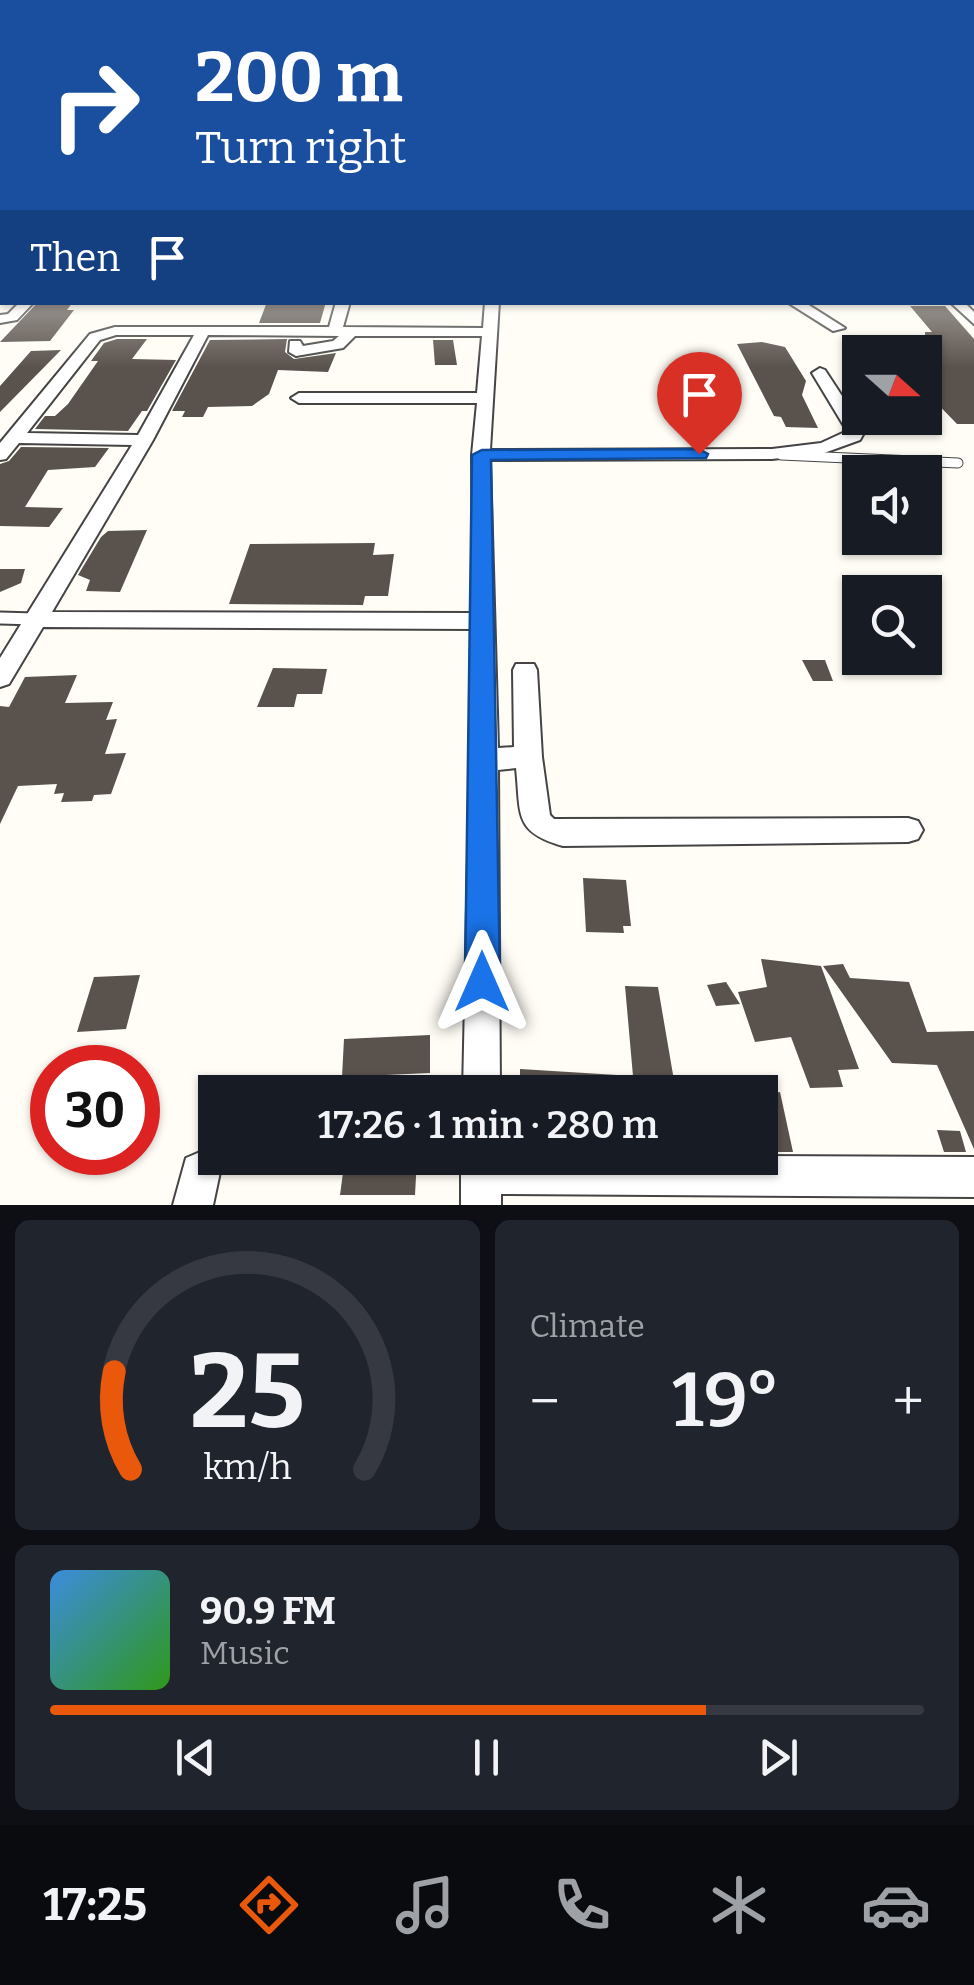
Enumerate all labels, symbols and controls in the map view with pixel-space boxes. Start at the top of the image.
text: 200 m [195,36,403,120]
icon: right [30,40,160,170]
text: Turn right [195,121,407,175]
icon: arrive [140,230,195,285]
text: Then [30,235,120,281]
north arrow [842,335,942,435]
map controls [842,335,942,675]
pin [657,352,742,455]
icon: arrive [672,367,727,422]
button: sound [842,455,942,555]
button: search [842,575,942,675]
position arrow [430,930,534,1034]
speed limit sign: 30 [30,1045,160,1175]
text: 17:26 · 1 min · 280 m [318,1102,658,1148]
text: Climate [530,1307,645,1345]
text: 25 [190,1330,305,1455]
text: 19° [672,1356,780,1446]
text: − [530,1369,560,1435]
text: + [893,1369,924,1435]
text: km/h [203,1446,291,1488]
text: 90.9 FM [200,1588,336,1634]
text: Music [200,1634,290,1672]
icon: previous [168,1730,223,1785]
icon: pause [459,1730,514,1785]
icon: next [751,1730,806,1785]
icon: directions [234,1870,304,1940]
icon: music [390,1870,460,1940]
icon: phone [547,1870,617,1940]
icon: climate [704,1870,774,1940]
icon: car [861,1870,931,1940]
text: 17:25 [43,1878,147,1932]

